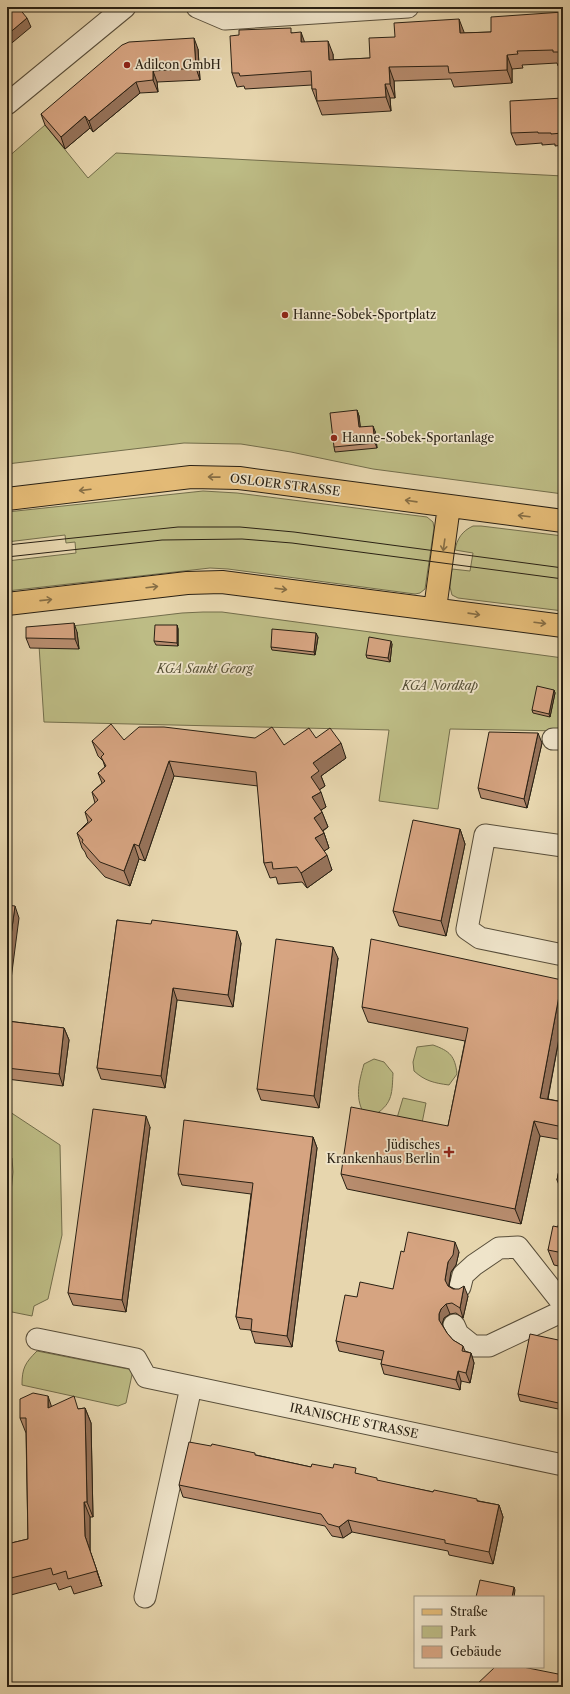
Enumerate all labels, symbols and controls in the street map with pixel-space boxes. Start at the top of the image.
place label: Adilcon GmbH [134,57,221,72]
marker: Adilcon GmbH [122,60,132,70]
place label: Hanne-Sobek-Sportplatz [293,307,436,322]
marker: Hanne-Sobek-Sportplatz [280,310,290,320]
place label: Hanne-Sobek-Sportanlage [342,430,494,445]
marker: Hanne-Sobek-Sportanlage [329,433,339,443]
street label: OSLOER STRASSE [229,470,341,499]
one-way arrow [208,473,221,481]
one-way arrow [79,486,92,494]
one-way arrow [405,497,418,505]
one-way arrow [518,512,531,520]
one-way arrow [440,538,448,551]
one-way arrow [145,583,158,591]
one-way arrow [274,586,287,593]
one-way arrow [39,596,52,603]
one-way arrow [467,610,480,618]
one-way arrow [533,619,546,627]
park label: KGA Sankt Georg [156,661,255,676]
park label: KGA Nordkap [401,678,478,693]
place label: Jüdisches Krankenhaus Berlin [327,1137,440,1166]
marker: Jüdisches Krankenhaus Berlin [443,1146,455,1158]
street label: IRANISCHE STRASSE [288,1400,420,1441]
legend [414,1596,544,1668]
text: Straße [450,1604,488,1619]
text: Park [450,1624,477,1639]
text: Gebäude [450,1644,502,1659]

